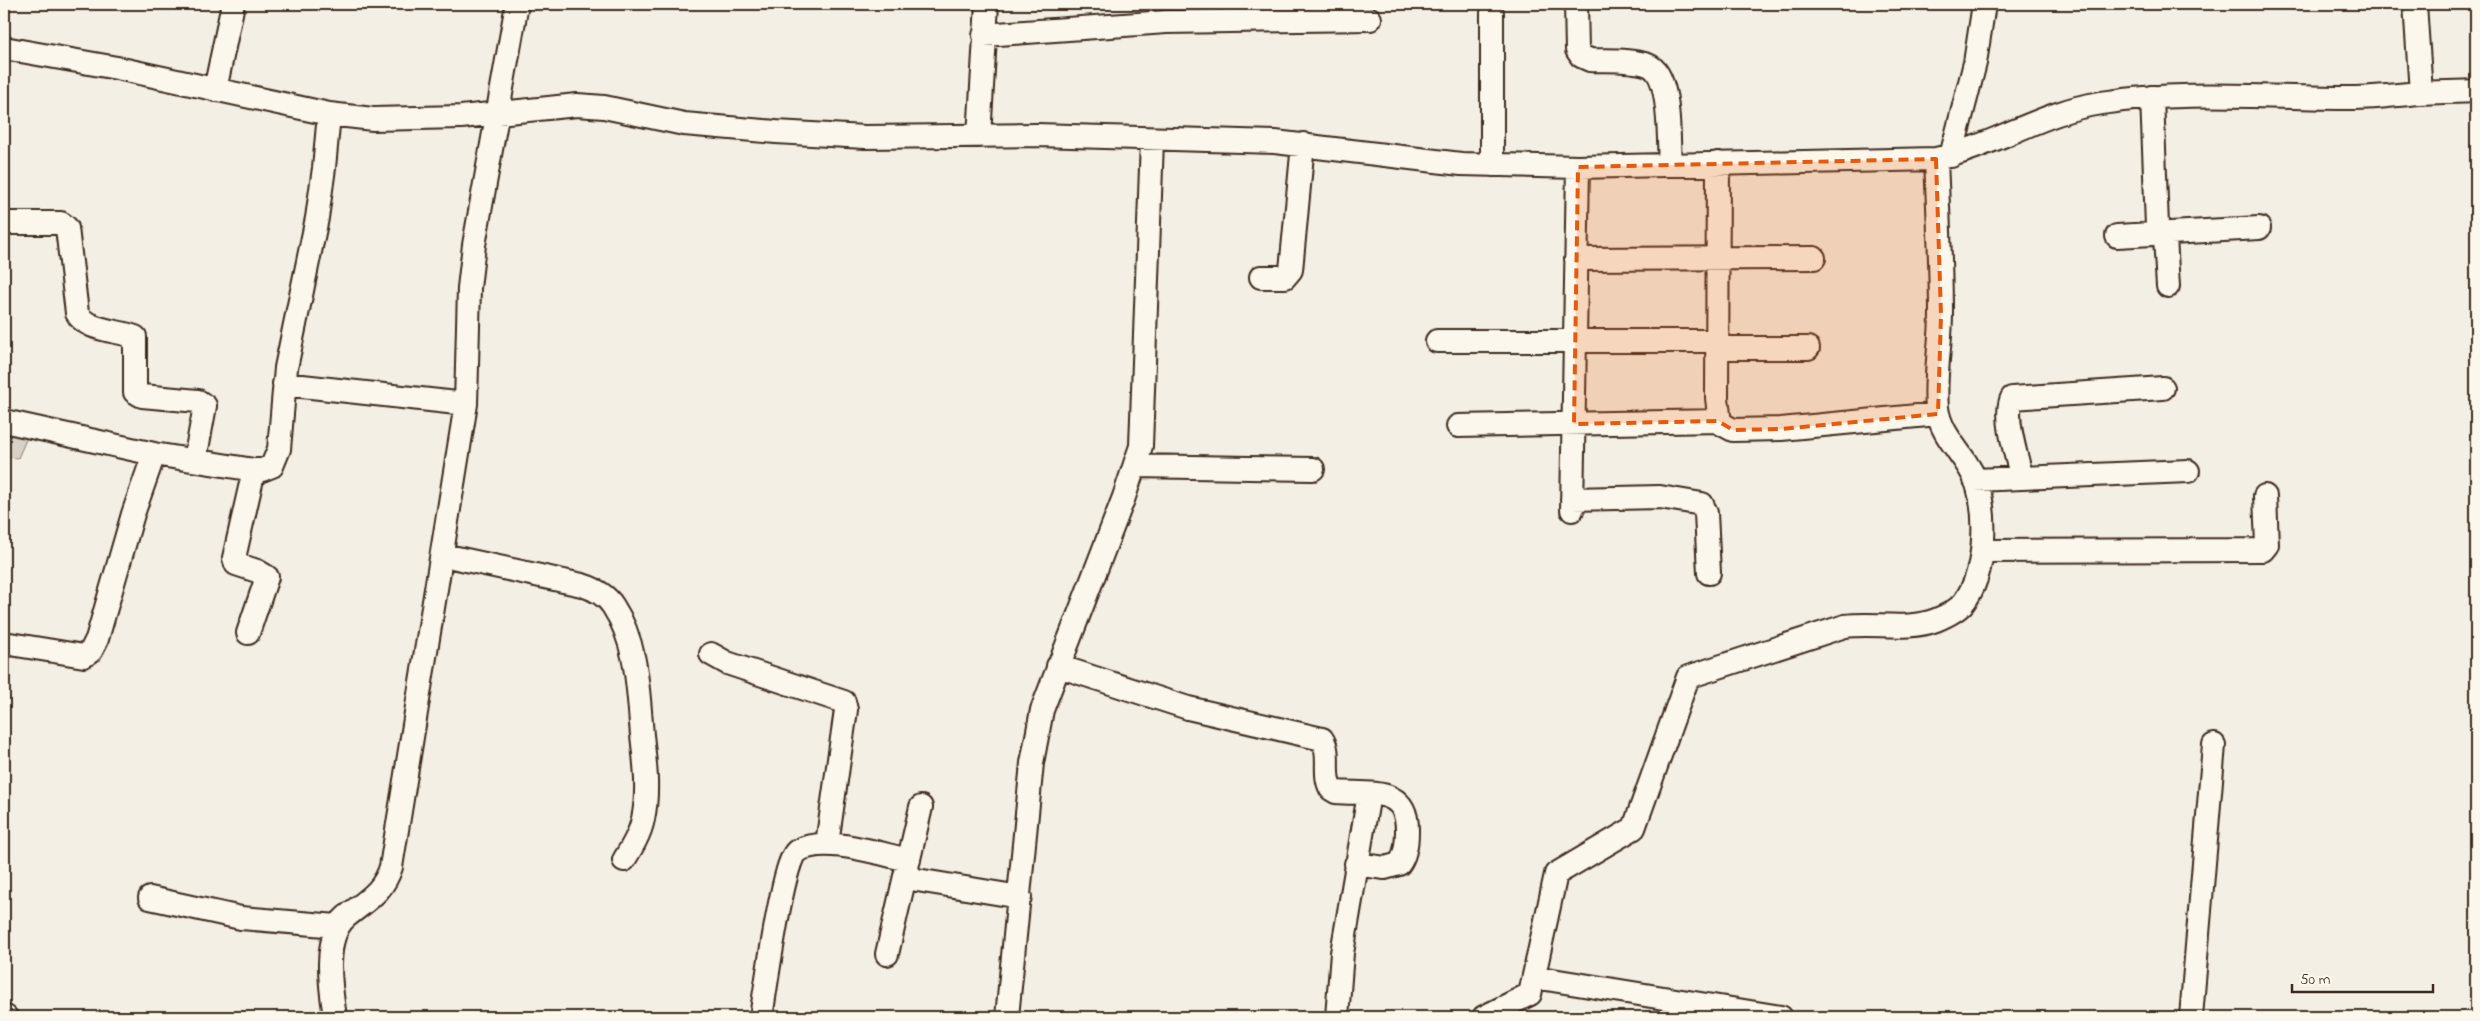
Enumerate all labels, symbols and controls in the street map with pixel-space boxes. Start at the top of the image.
scale bar [2292,961,2434,993]
text: 50 m [2300,969,2331,991]

